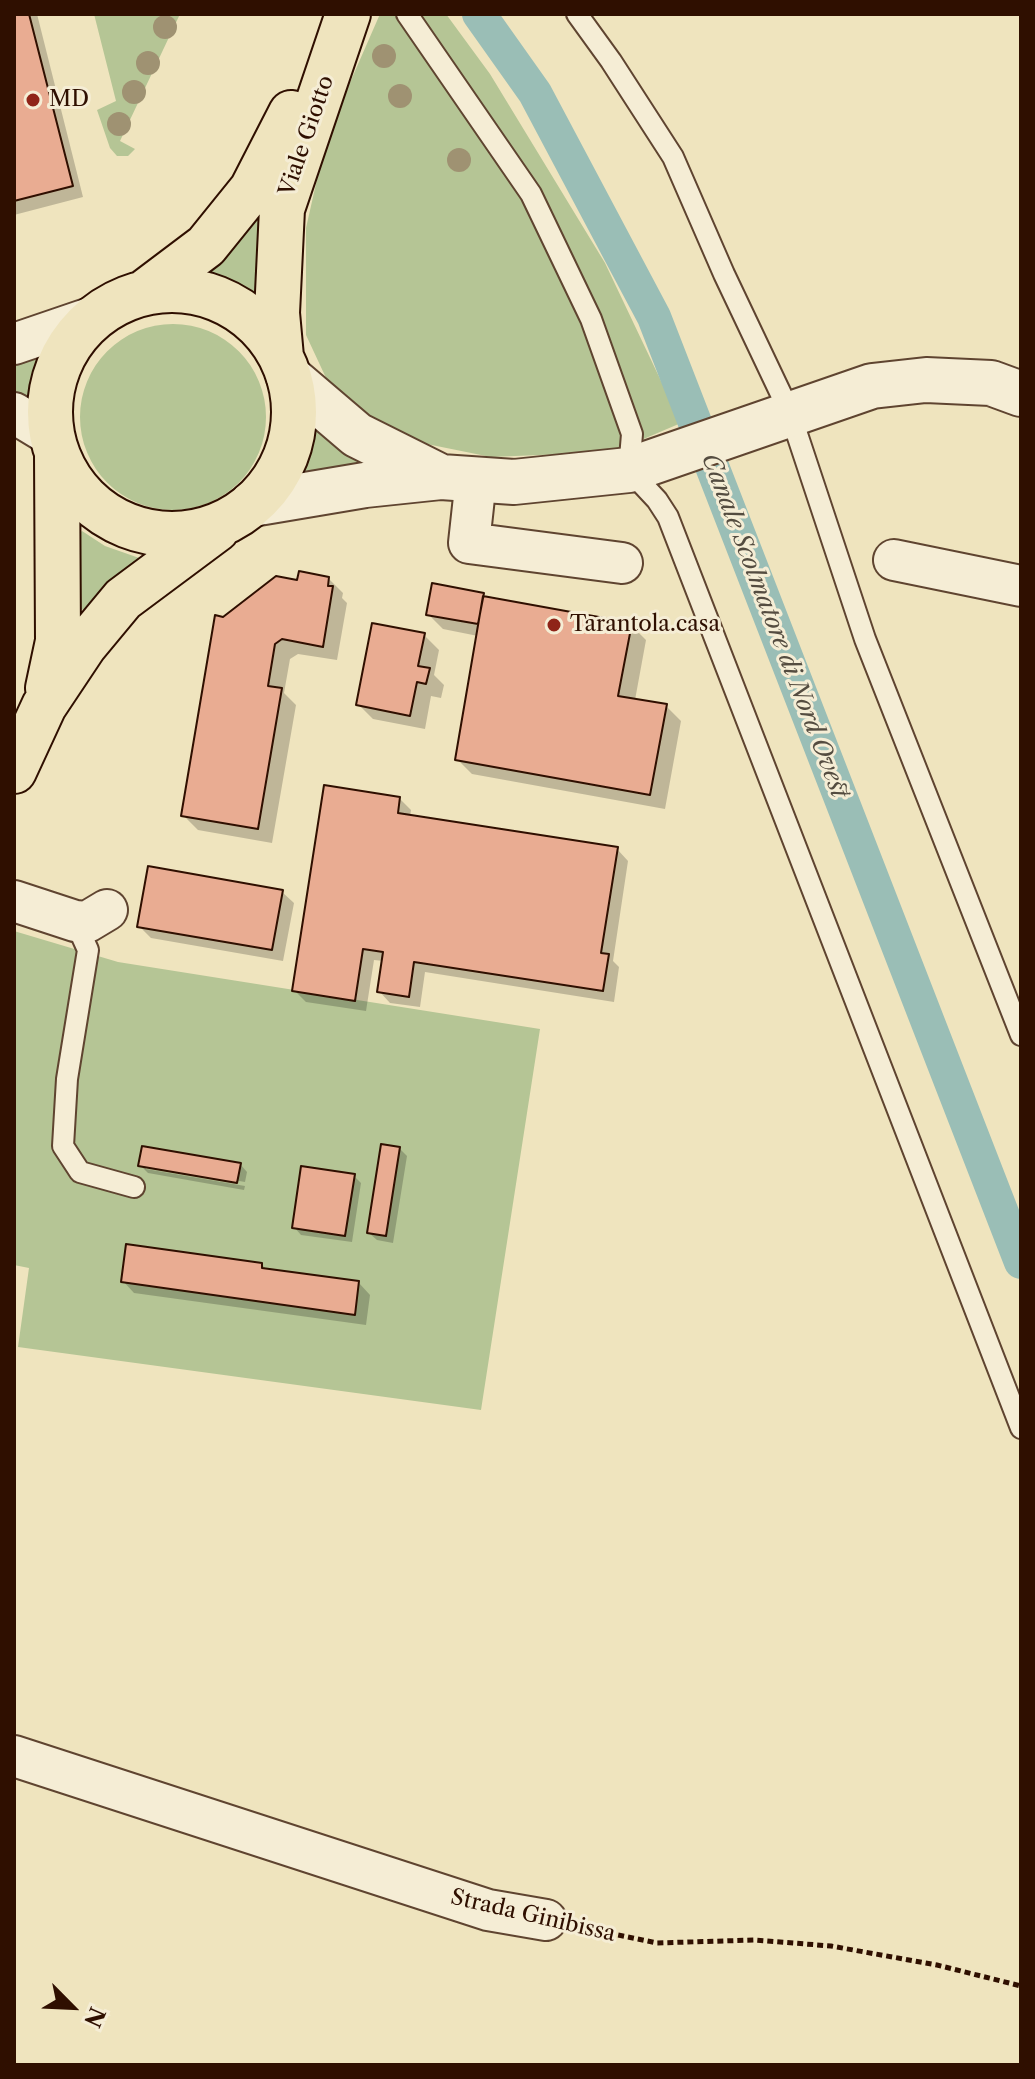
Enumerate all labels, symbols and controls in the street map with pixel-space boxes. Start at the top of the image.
street label: Viale Giotto [274,72,340,200]
place label: MD [49,87,89,113]
marker: MD [24,91,42,109]
water label: Canale Scolmatore di Nord Ovest [695,449,853,803]
place label: Tarantola.casa [570,612,720,638]
marker: Tarantola.casa [545,616,563,634]
street label: Strada Ginibissa [448,1884,618,1948]
north arrow [32,1967,112,2047]
text: N [78,2003,111,2031]

